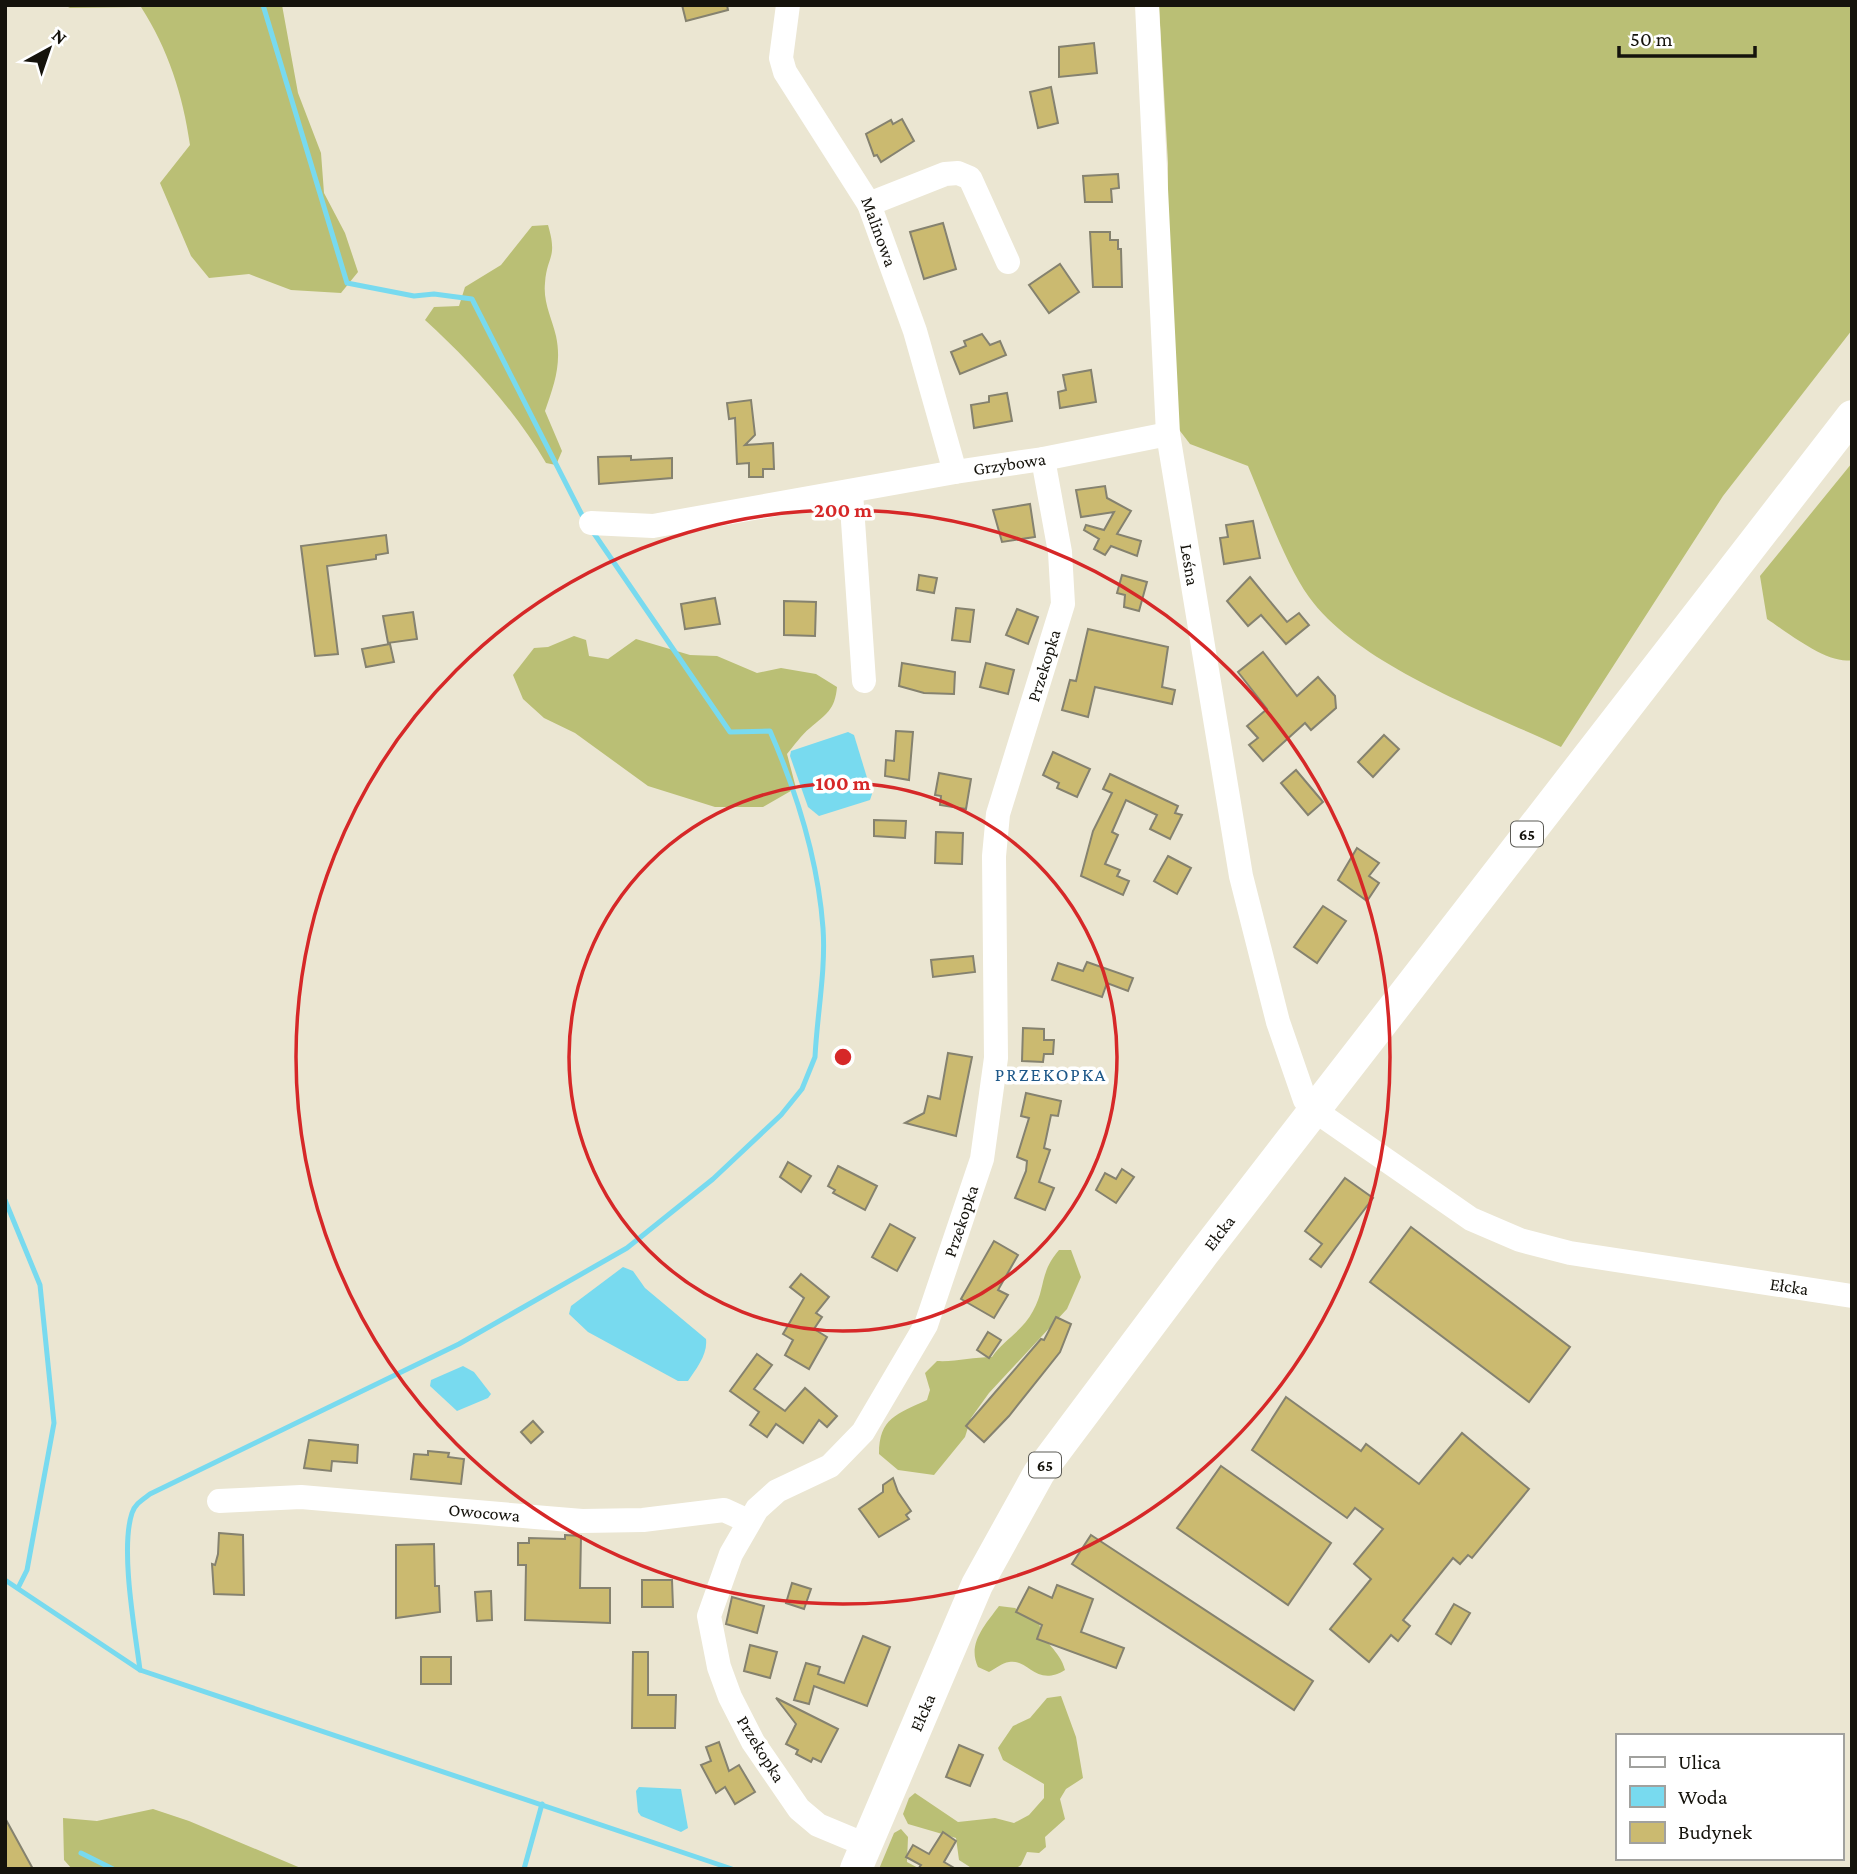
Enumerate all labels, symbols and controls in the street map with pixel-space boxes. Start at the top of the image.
north arrow [14,14,84,84]
scale bar [1619,14,1756,58]
text: N [48,24,71,49]
text: 50 m [1630,27,1673,51]
street label: Malinowa [857,194,901,269]
street label: Grzybowa [972,449,1047,479]
text: 200 m [814,498,872,522]
street label: Leśna [1176,542,1203,587]
street label: Przekopka [1023,627,1064,704]
text: 100 m [815,771,871,795]
road number: 65 [1511,821,1543,846]
centre of rings [831,1045,855,1069]
district label: PRZEKOPKA [995,1064,1107,1085]
street label: Przekopka [940,1183,982,1260]
street label: Ełcka [1200,1211,1239,1254]
street label: Ełcka [1769,1274,1810,1299]
road number: 65 [1029,1452,1061,1478]
street label: Owocowa [448,1500,521,1526]
street label: Ełcka [906,1691,939,1734]
street label: Przekopka [733,1712,789,1786]
legend [1616,1734,1843,1860]
text: Ulica [1678,1750,1721,1774]
text: Woda [1678,1785,1728,1809]
text: Budynek [1678,1820,1752,1844]

